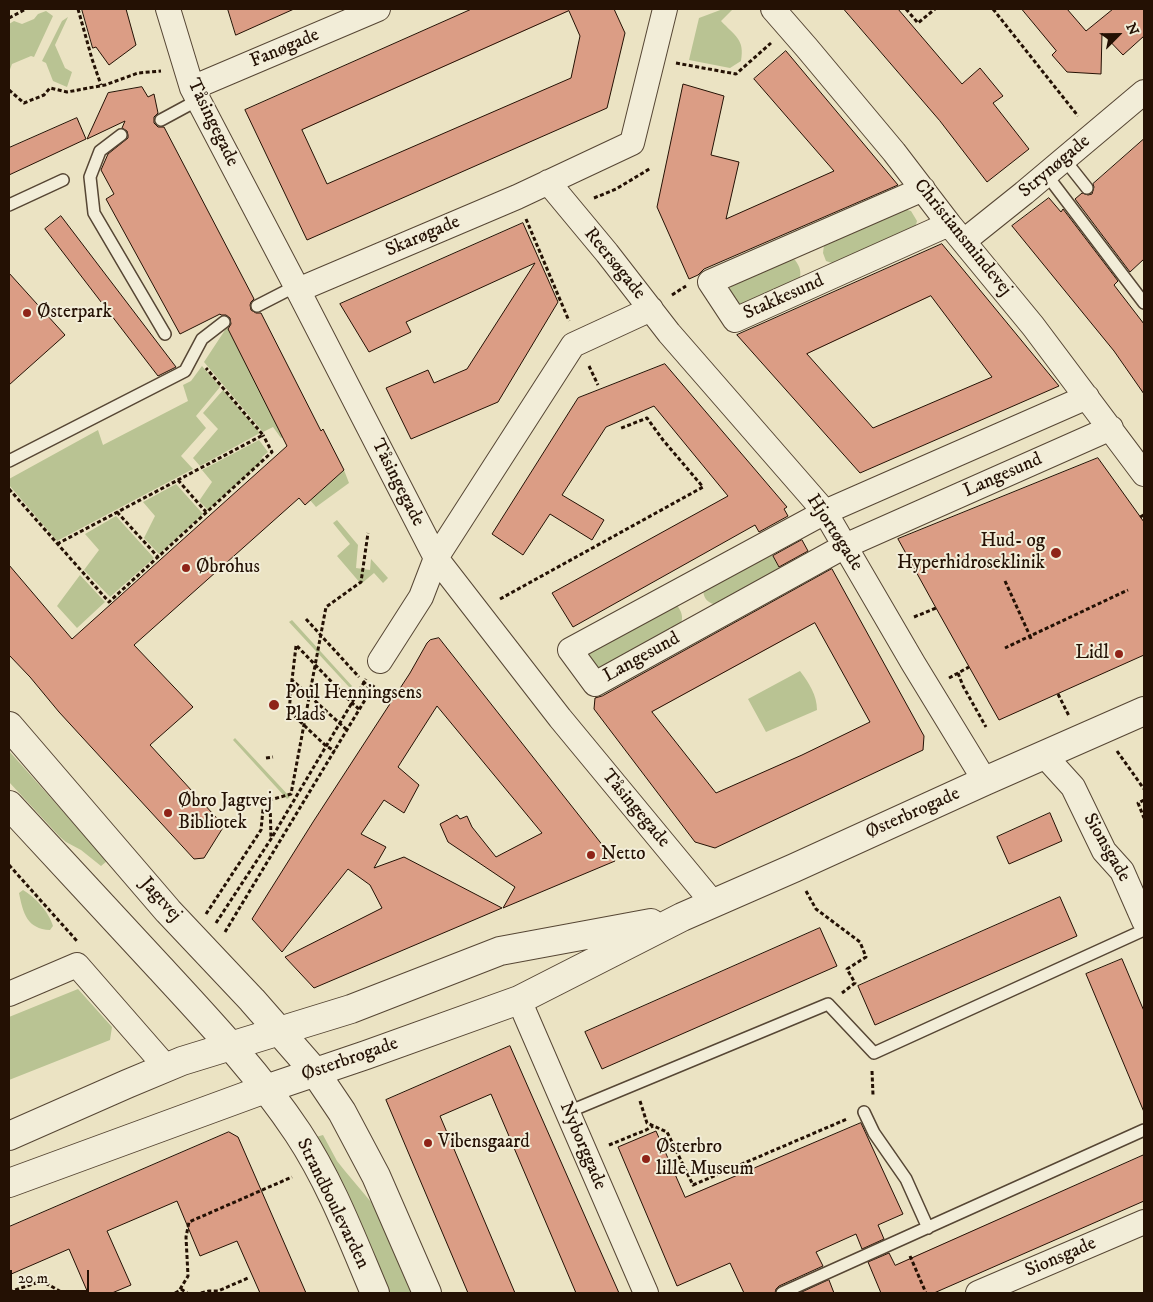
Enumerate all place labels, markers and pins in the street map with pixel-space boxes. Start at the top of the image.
place label: Østerpark [37,302,112,324]
marker: Østerpark [21,307,33,319]
place label: Hud- og Hyperhidroseklinik [897,531,1045,575]
marker: Hud- og Hyperhidroseklinik [1049,546,1063,560]
place label: Øbrohus [196,557,260,579]
marker: Øbrohus [180,562,192,574]
place label: Lidl [1075,643,1109,665]
marker: Lidl [1113,648,1125,660]
place label: Poul Henningsens Plads [285,683,422,727]
marker: Poul Henningsens Plads [267,698,281,712]
place label: Øbro Jagtvej Bibliotek [178,791,272,835]
marker: Øbro Jagtvej Bibliotek [162,807,174,819]
place label: Netto [601,844,646,866]
marker: Netto [585,849,597,861]
place label: Vibensgaard [438,1132,530,1154]
marker: Vibensgaard [422,1137,434,1149]
place label: Østerbro lille Museum [656,1137,754,1181]
marker: Østerbro lille Museum [640,1153,652,1165]

